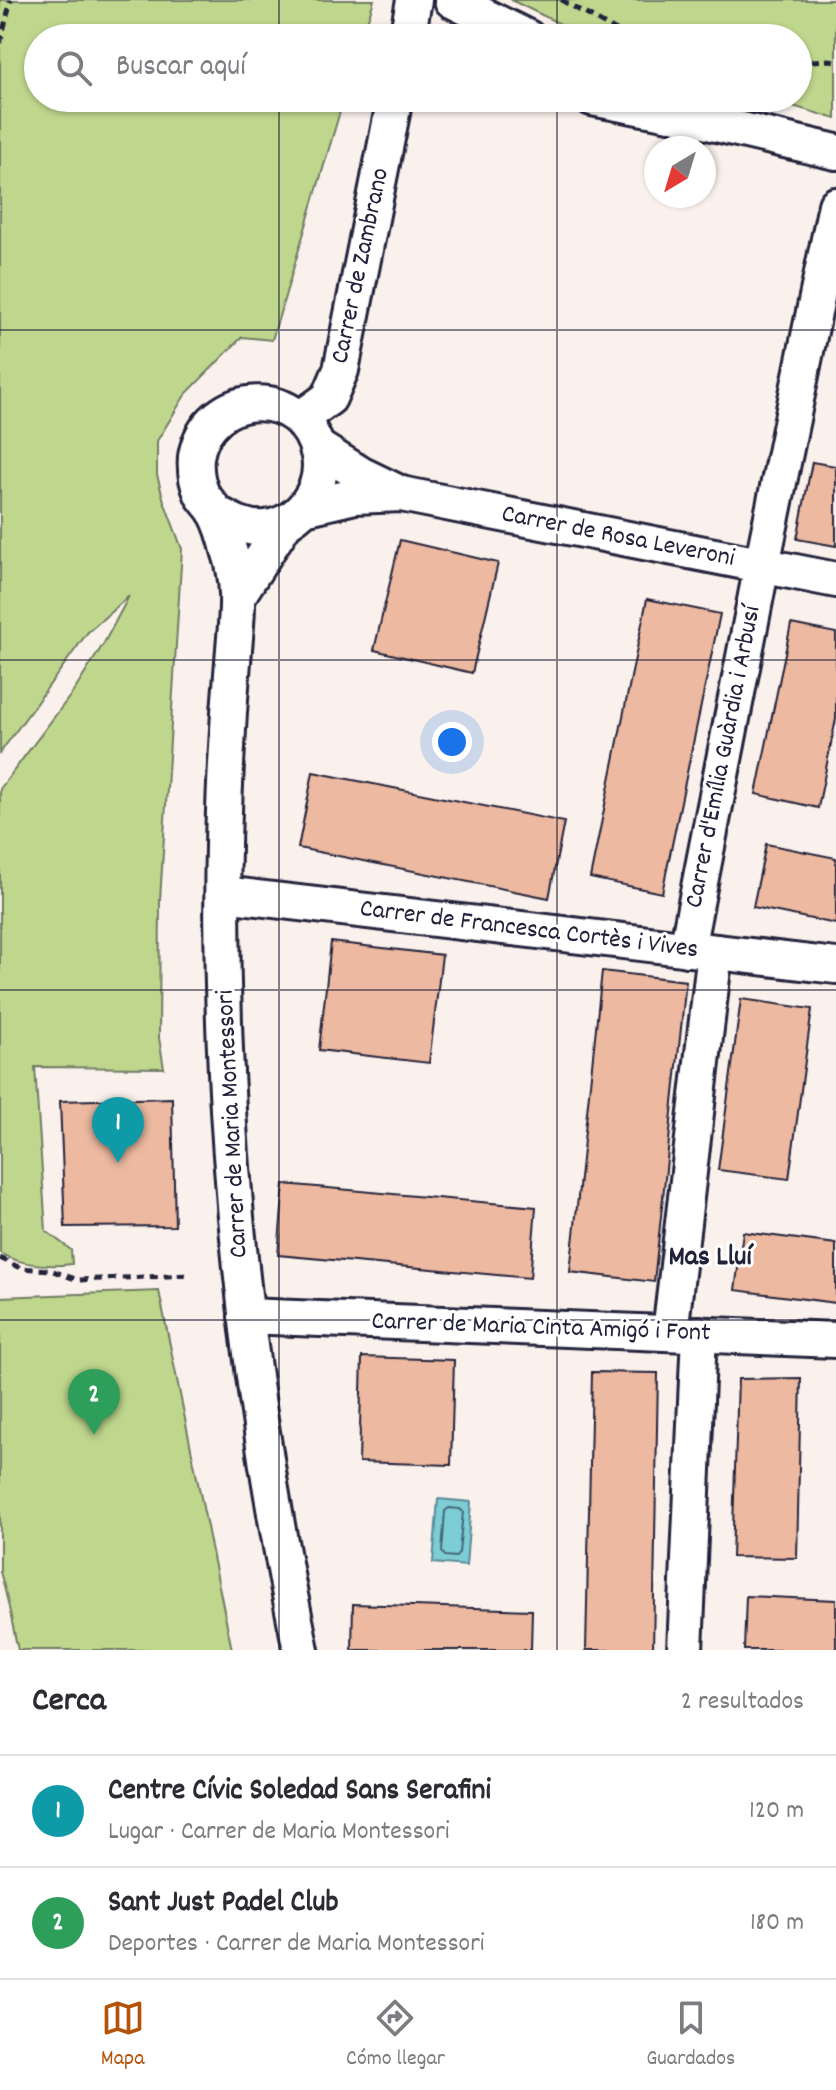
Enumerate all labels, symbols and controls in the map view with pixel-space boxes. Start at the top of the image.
search box [24,24,812,112]
icon: search [52,46,96,90]
text: Buscar aquí [116,47,246,90]
north arrow [644,136,716,208]
street label: Carrer de Zambrano [322,165,400,367]
street label: Carrer de Rosa Leveroni [498,496,738,578]
street label: Carrer d'Emília Guàrdia i Arbusí [677,601,772,911]
your location [432,722,472,762]
street label: Carrer de Francesca Cortès i Vives [358,891,700,969]
street label: Carrer de Maria Montessori [207,989,259,1259]
pin: 1 [92,1097,144,1163]
district label: Mas Lluí [668,1239,754,1279]
street label: Carrer de Maria Cinta Amigó i Font [371,1304,712,1352]
pin: 2 [68,1369,120,1435]
text: Cerca [32,1678,106,1727]
text: 2 resultados [681,1684,804,1721]
text: Centre Cívic Soledad Sans Serafini [108,1771,491,1814]
text: 1 [55,1793,61,1830]
text: 120 m [749,1793,804,1830]
text: Lugar · Carrer de Maria Montessori [108,1814,450,1851]
text: Sant Just Padel Club [108,1883,338,1926]
text: 2 [52,1905,64,1942]
text: 180 m [750,1905,804,1942]
text: Deportes · Carrer de Maria Montessori [108,1926,485,1963]
tab: Mapa [101,1996,145,2075]
tab: Cómo llegar [346,1996,445,2075]
tab: Guardados [646,1996,735,2075]

